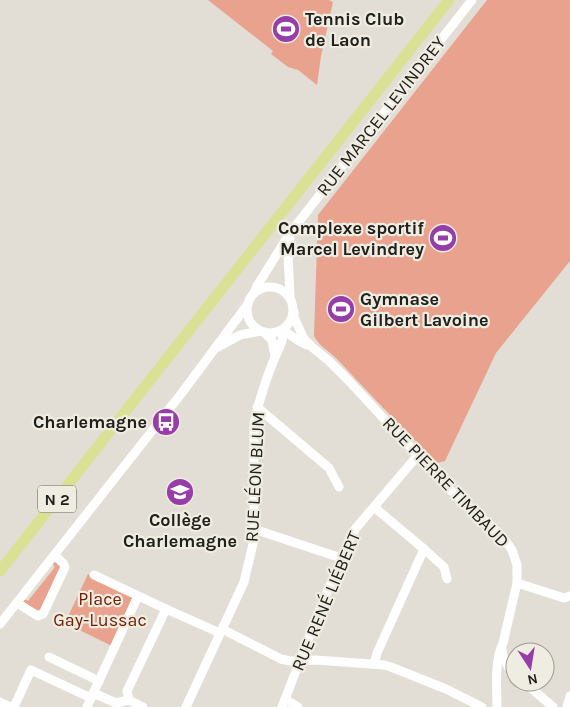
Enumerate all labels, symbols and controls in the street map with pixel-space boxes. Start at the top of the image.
place label: Tennis Club de Laon [305,8,404,51]
sports icon: Tennis Club de Laon [271,14,301,44]
street label: RUE MARCEL LEVINDREY [312,32,450,200]
place label: Complexe sportif Marcel Levindrey [278,217,424,260]
sports icon: Complexe sportif Marcel Levindrey [428,223,458,253]
place label: Gymnase Gilbert Lavoine [360,288,489,331]
sports icon: Gymnase Gilbert Lavoine [326,294,356,324]
bus stop icon: Charlemagne [151,407,181,437]
place label: Charlemagne [33,411,147,433]
street label: RUE LÉON BLUM [240,411,269,543]
street label: RUE PIERRE TIMBAUD [378,412,514,552]
school or university icon: Collège Charlemagne [165,477,195,507]
road number: N 2 [38,486,76,512]
place label: Collège Charlemagne [123,509,237,552]
street label: RUE RENÉ LIÉBERT [286,527,365,674]
park label: Place Gay-Lussac [53,588,147,631]
north arrow [505,642,555,692]
text: N [526,670,539,689]

